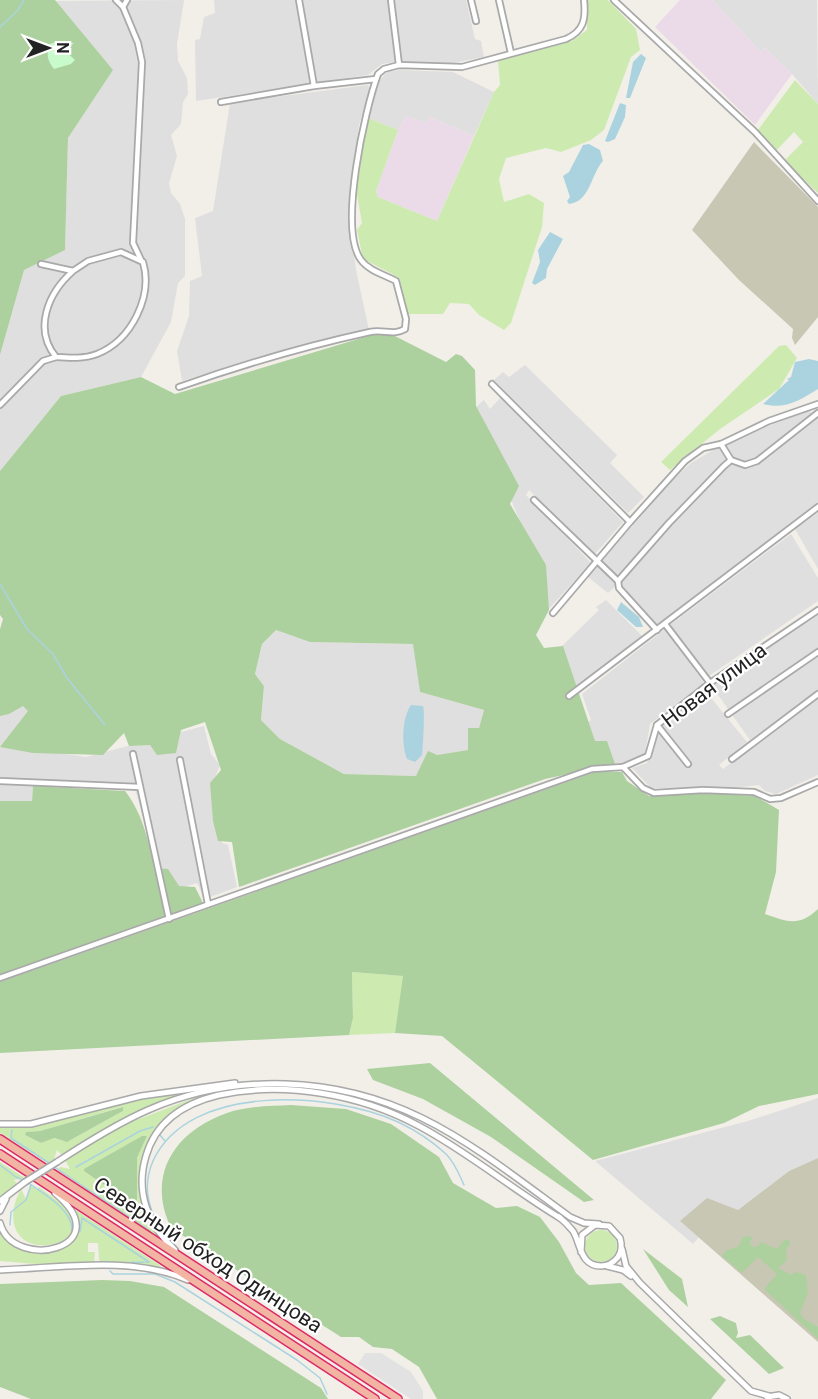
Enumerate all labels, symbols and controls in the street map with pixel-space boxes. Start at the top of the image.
north arrow [18,18,78,78]
text: N [53,42,72,54]
street label: Новая улица [657,638,771,732]
street label: Северный обход Одинцова [89,1172,327,1338]

